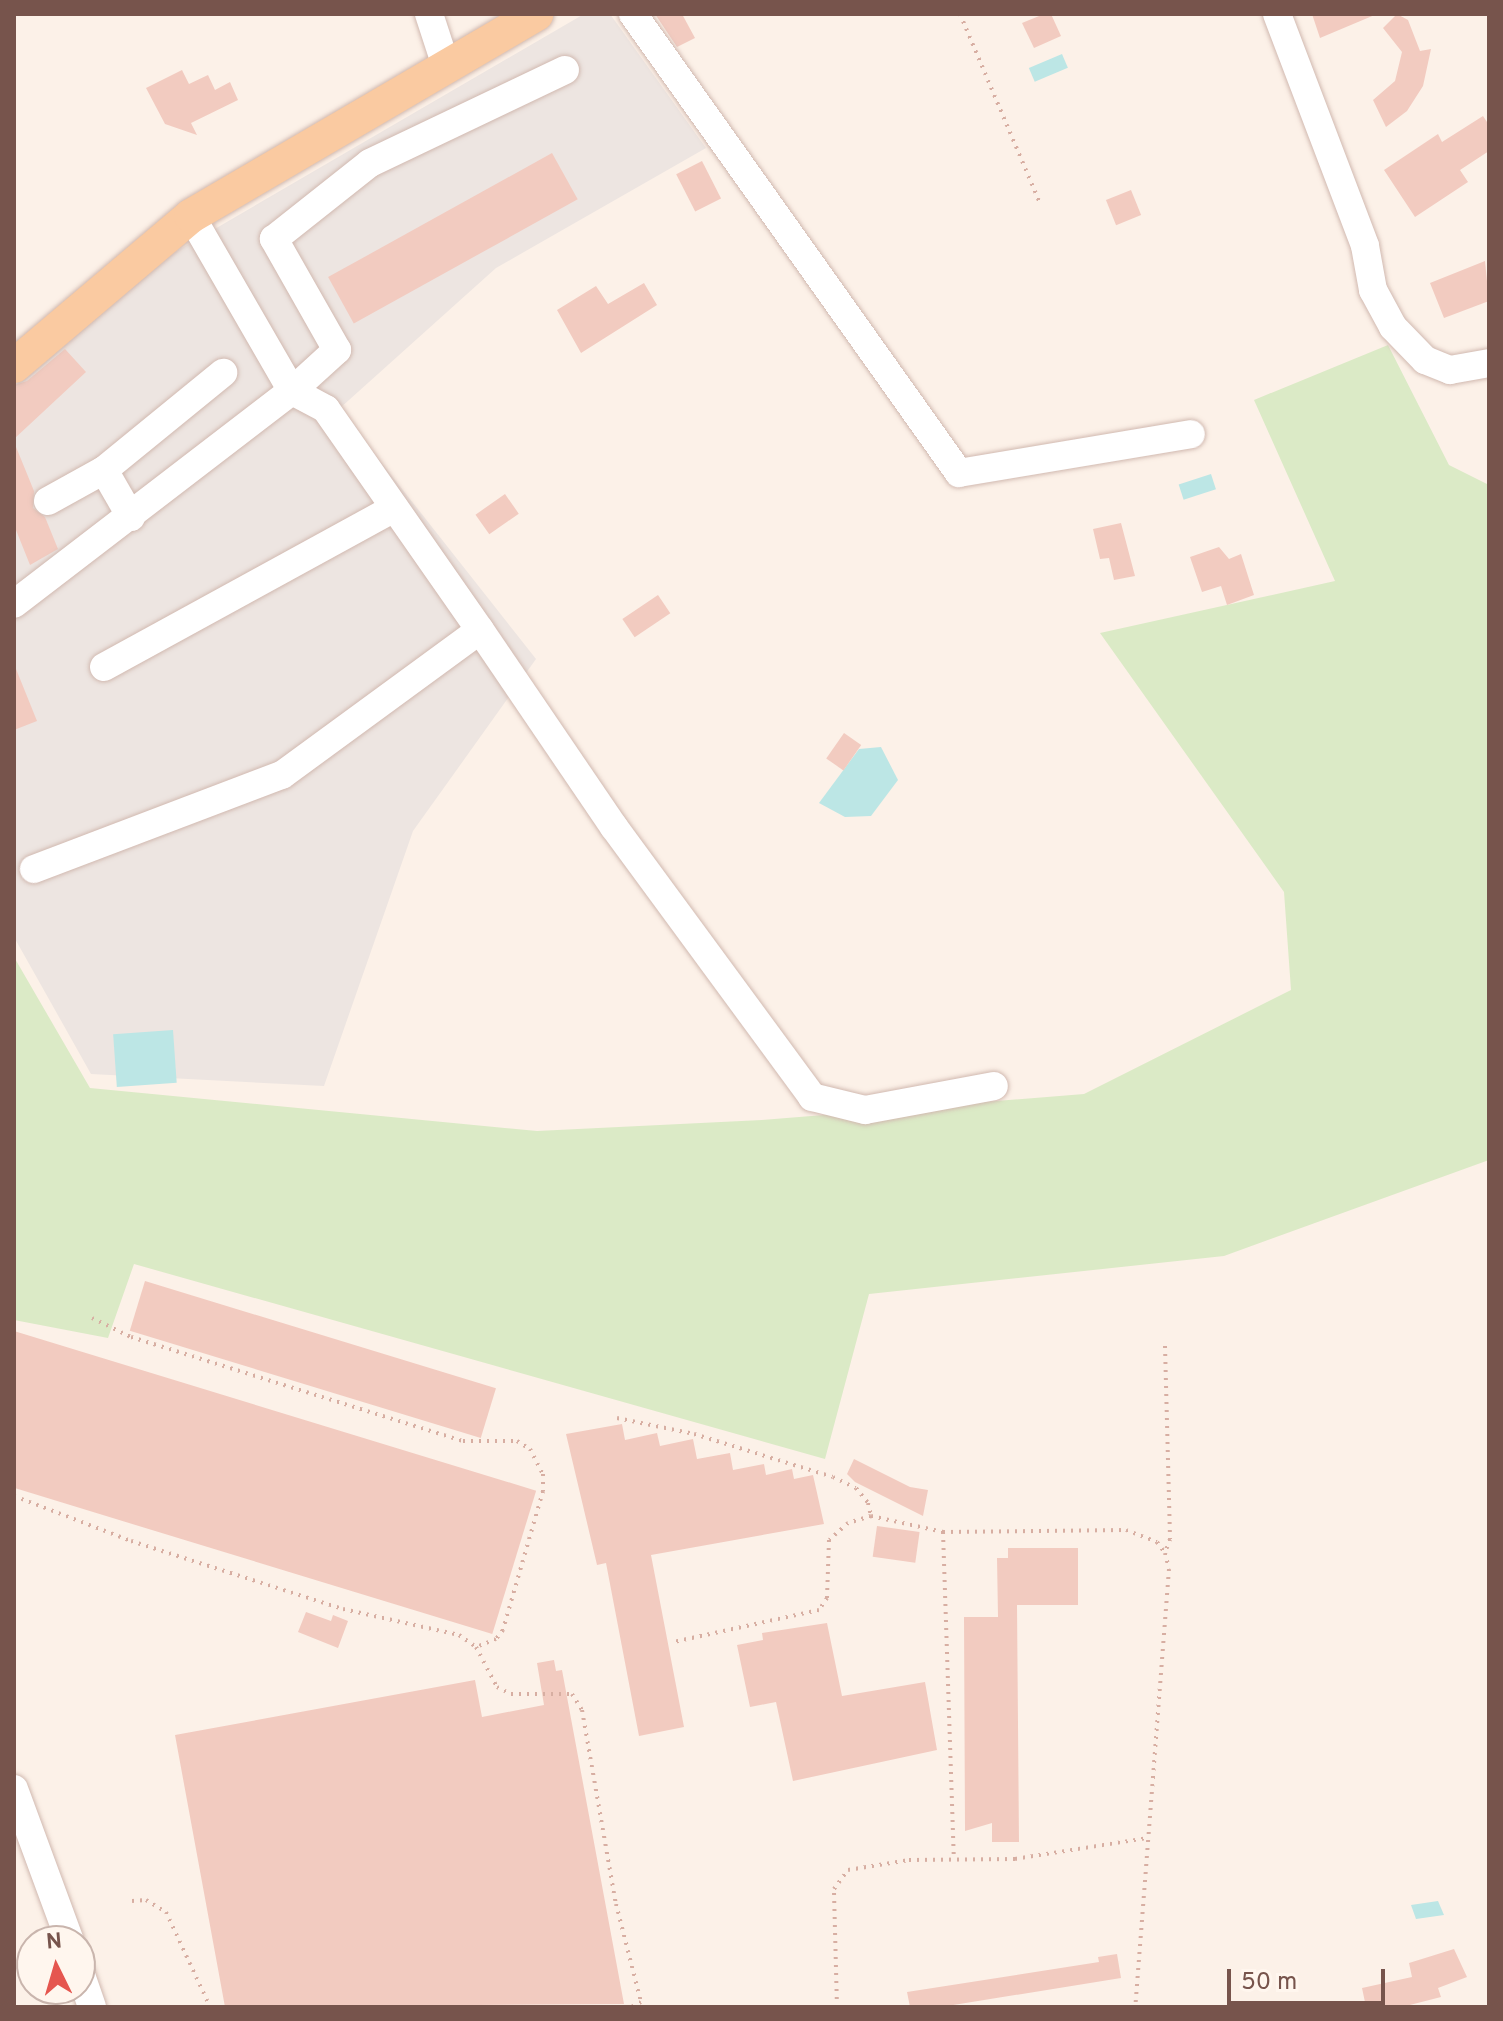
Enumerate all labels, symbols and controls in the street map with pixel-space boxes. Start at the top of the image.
north arrow [16,1925,96,2005]
text: N [45,1928,63,1957]
scale bar [1231,1953,1389,2003]
text: 50 m [1241,1968,1297,1998]

